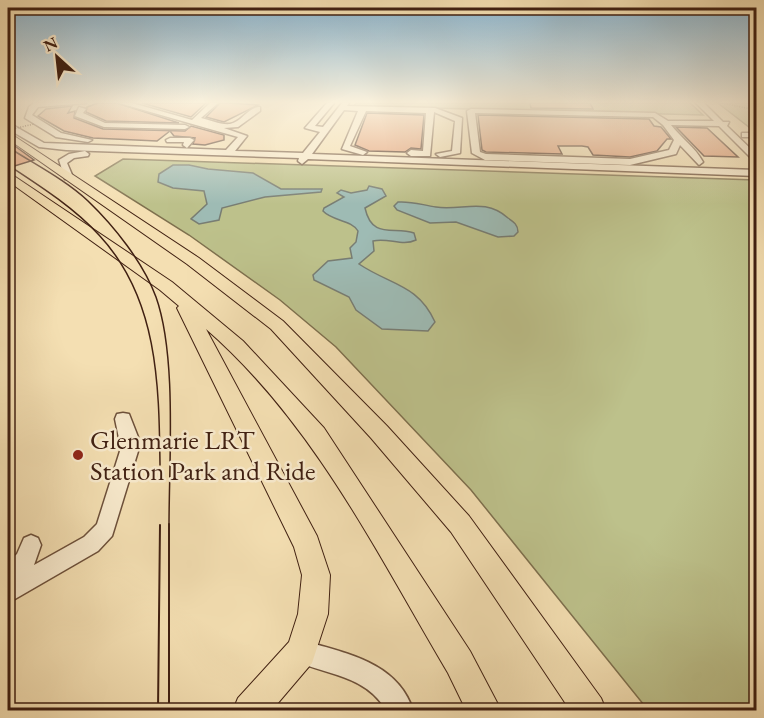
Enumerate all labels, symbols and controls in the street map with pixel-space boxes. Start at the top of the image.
north arrow [27,27,87,87]
text: N [40,32,61,56]
place label: Glenmarie LRT Station Park and Ride [90,422,315,488]
marker: Glenmarie LRT Station Park and Ride [71,448,85,462]

